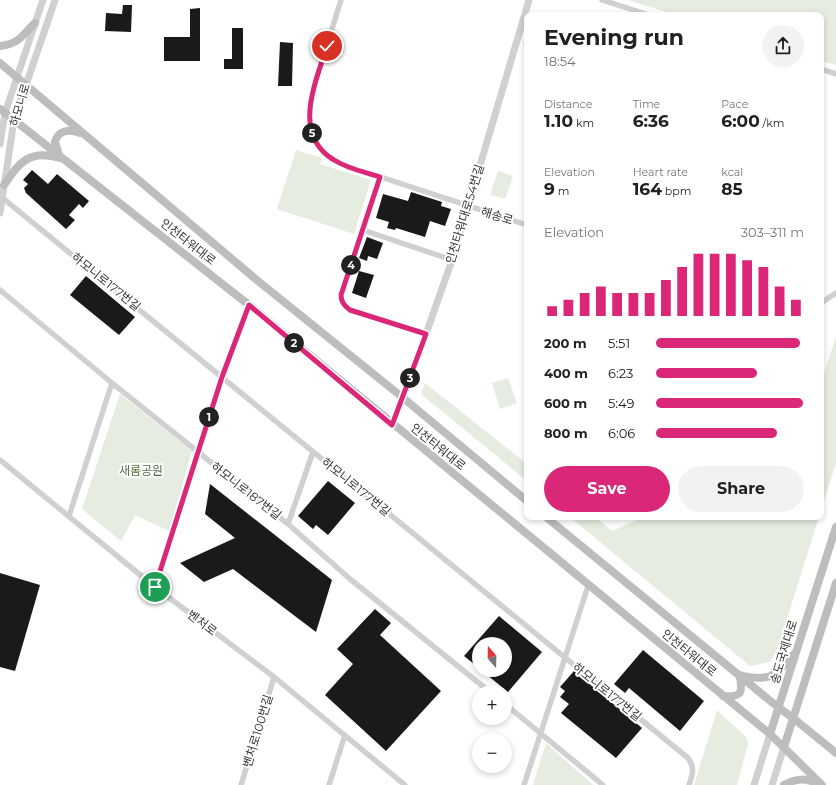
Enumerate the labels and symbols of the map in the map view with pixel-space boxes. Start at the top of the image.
pin [310,29,344,63]
street label: 하모니로 [6,82,33,128]
pin: 5 [302,123,322,143]
street label: 인천타워대로54번길 [442,162,487,265]
street label: 해송로 [479,204,515,228]
street label: 인천타워대로 [158,215,219,268]
street label: 하모니로177번길 [69,249,144,314]
pin: 4 [341,255,361,275]
pin: 2 [284,333,304,353]
pin: 3 [400,368,420,388]
pin: 1 [199,407,219,427]
street label: 인천타워대로 [408,420,469,473]
street label: 하모니로177번길 [319,454,394,519]
street label: 하모니로187번길 [208,458,285,523]
park label: 새롬공원 [119,463,163,478]
pin [138,570,172,604]
street label: 벤처로 [185,607,220,639]
street label: 송도국제대로 [767,618,800,686]
street label: 인천타워대로 [659,626,720,679]
north arrow [472,637,512,677]
street label: 하모니로177번길 [570,659,645,724]
street label: 벤처로100번길 [239,693,276,769]

